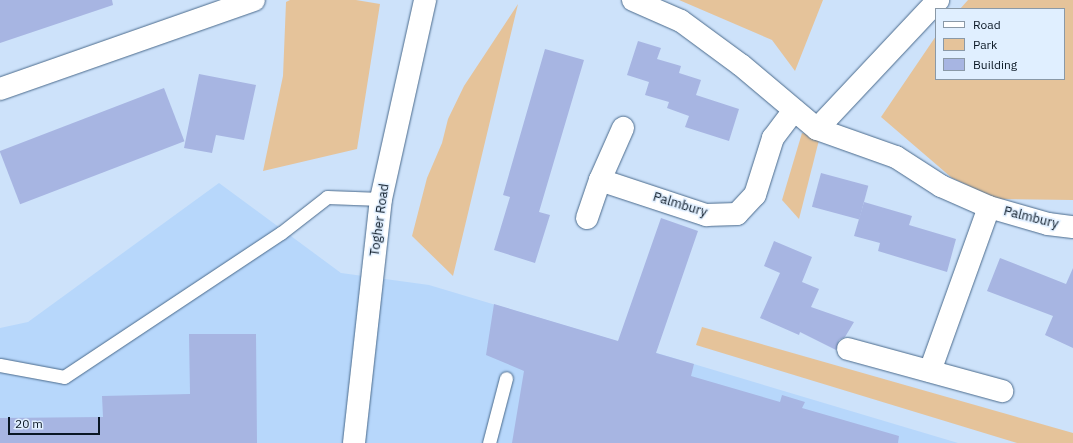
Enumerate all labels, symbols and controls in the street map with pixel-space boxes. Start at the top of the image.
legend [935,8,1065,80]
text: Road [973,17,1001,32]
text: Park [973,37,997,52]
text: Building [973,57,1017,72]
street label: Togher Road [367,183,393,257]
street label: Palmbury [651,189,709,221]
street label: Palmbury [1002,204,1060,232]
scale bar [10,409,102,435]
text: 20 m [15,416,43,431]

